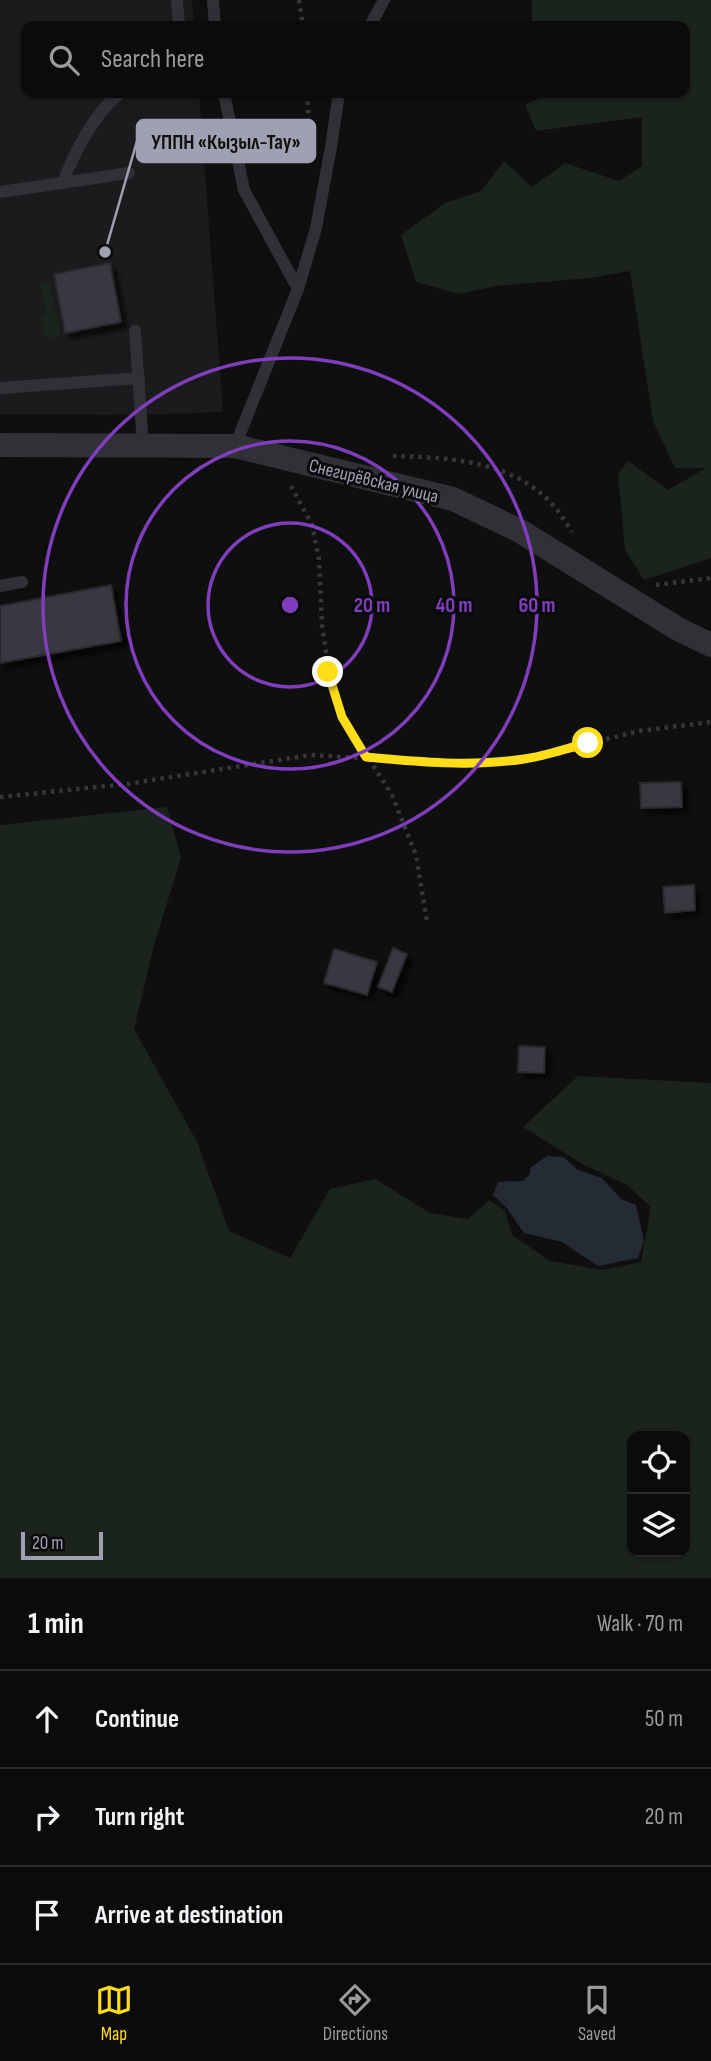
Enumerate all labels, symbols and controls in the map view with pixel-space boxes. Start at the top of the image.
search box [21,21,690,98]
icon: search [45,41,83,79]
text: Search here [101,44,204,75]
callout: УППН «Кызыл-Тау» [137,120,315,162]
text: УППН «Кызыл-Тау» [151,130,301,155]
street label: Снегирёвская улица [307,454,441,509]
centre of rings [278,593,302,617]
text: 20 m [354,593,390,618]
text: 40 m [436,593,472,618]
text: 60 m [518,593,556,618]
route end [312,656,343,687]
route start [572,727,603,758]
map controls [627,1431,690,1557]
button: locate [627,1431,690,1494]
button: layers [627,1494,690,1557]
scale bar [21,1529,103,1561]
text: 20 m [32,1532,64,1555]
text: 1 min [28,1606,84,1642]
text: Walk · 70 m [597,1610,683,1638]
icon: ahead [28,1700,66,1738]
text: Continue [95,1704,179,1735]
text: 50 m [645,1705,683,1733]
icon: right [28,1798,66,1836]
text: Turn right [95,1802,184,1833]
text: 20 m [645,1803,683,1831]
icon: arrive [28,1896,66,1934]
text: Arrive at destination [95,1900,283,1931]
tab: Map [95,1981,133,2046]
tab: Directions [323,1981,388,2046]
tab: Saved [578,1981,616,2046]

